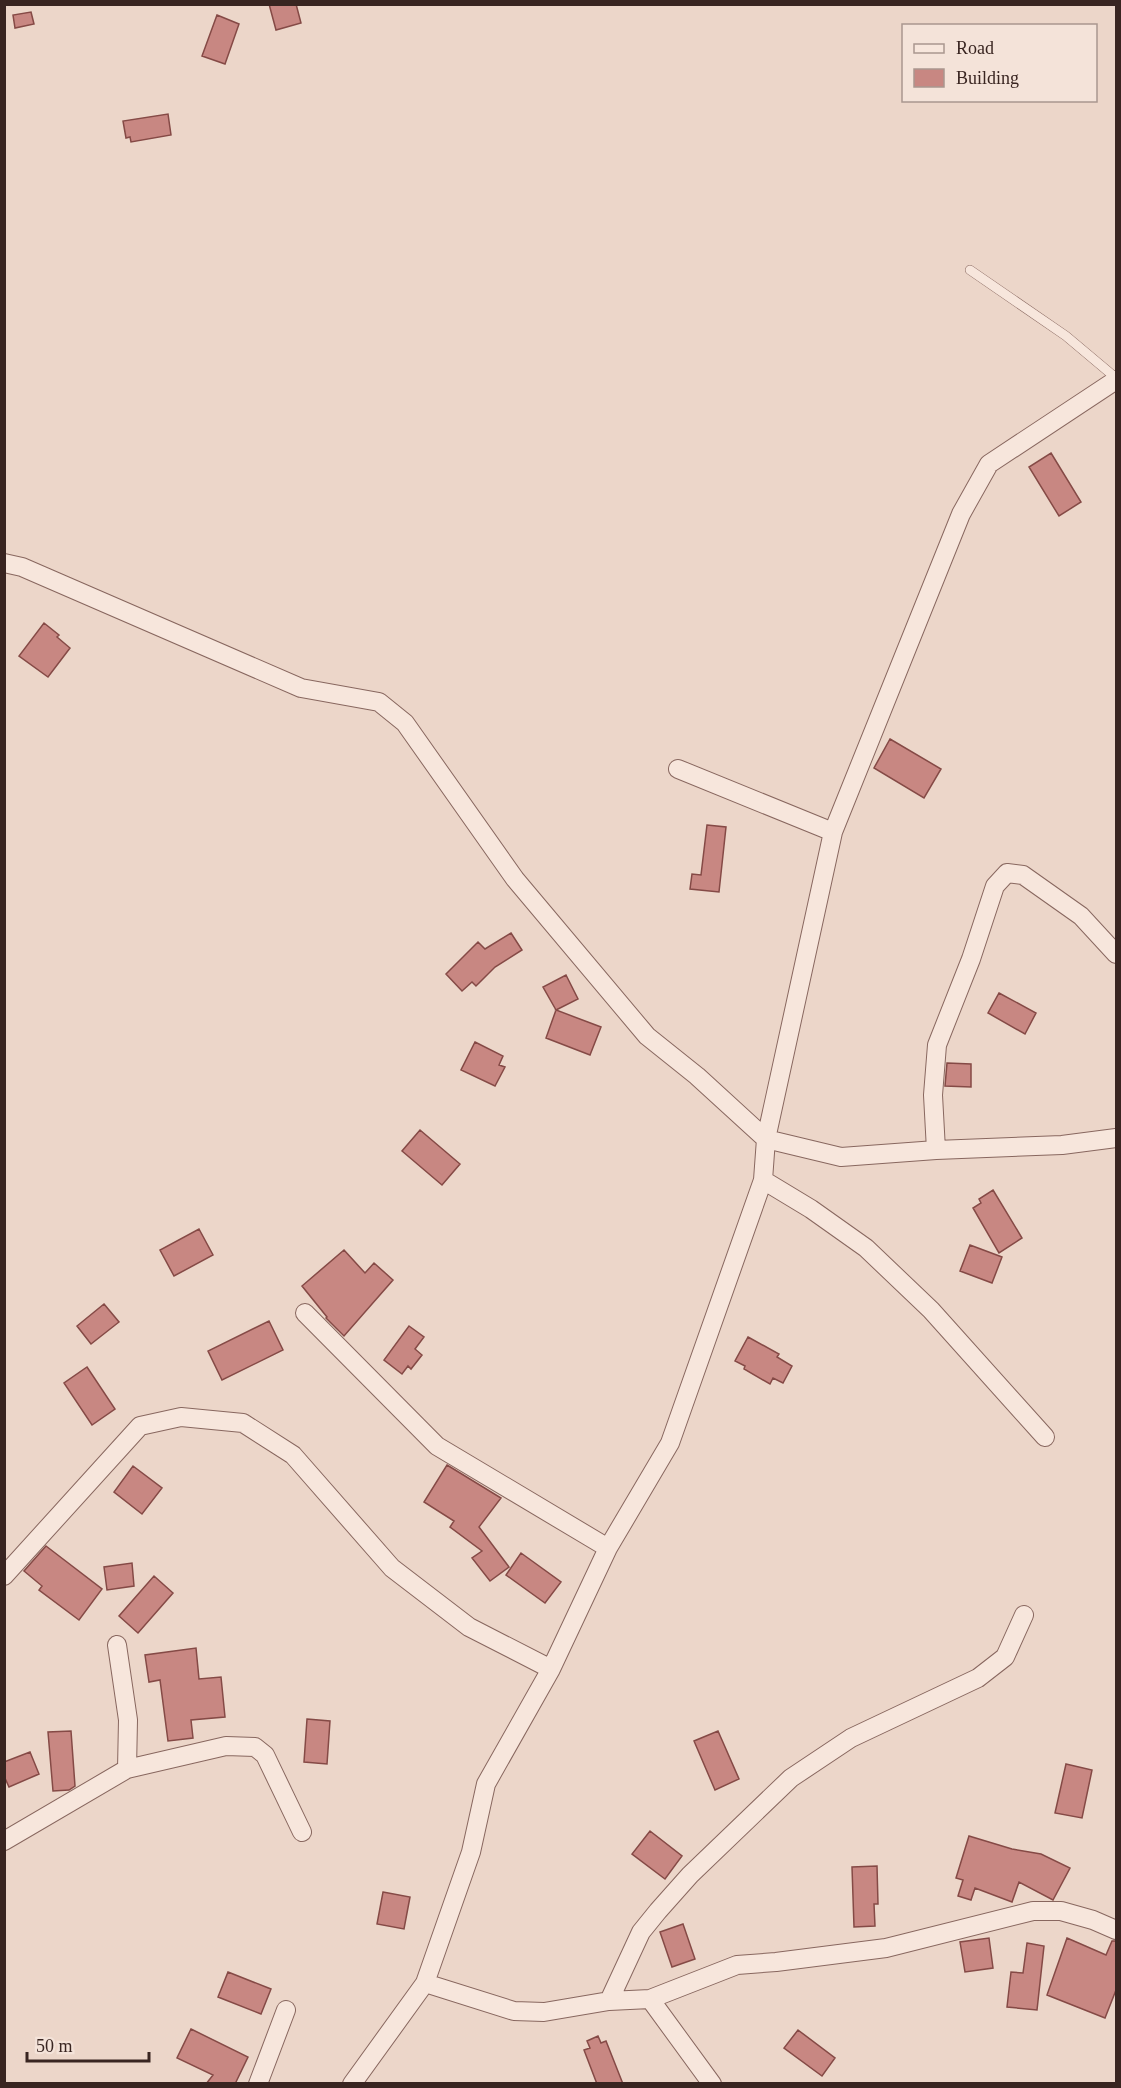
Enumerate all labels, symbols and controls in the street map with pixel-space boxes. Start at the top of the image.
legend [902,24,1097,102]
text: Road [956,38,994,58]
text: Building [956,68,1019,88]
scale bar [27,2025,148,2063]
text: 50 m [36,2036,73,2056]

